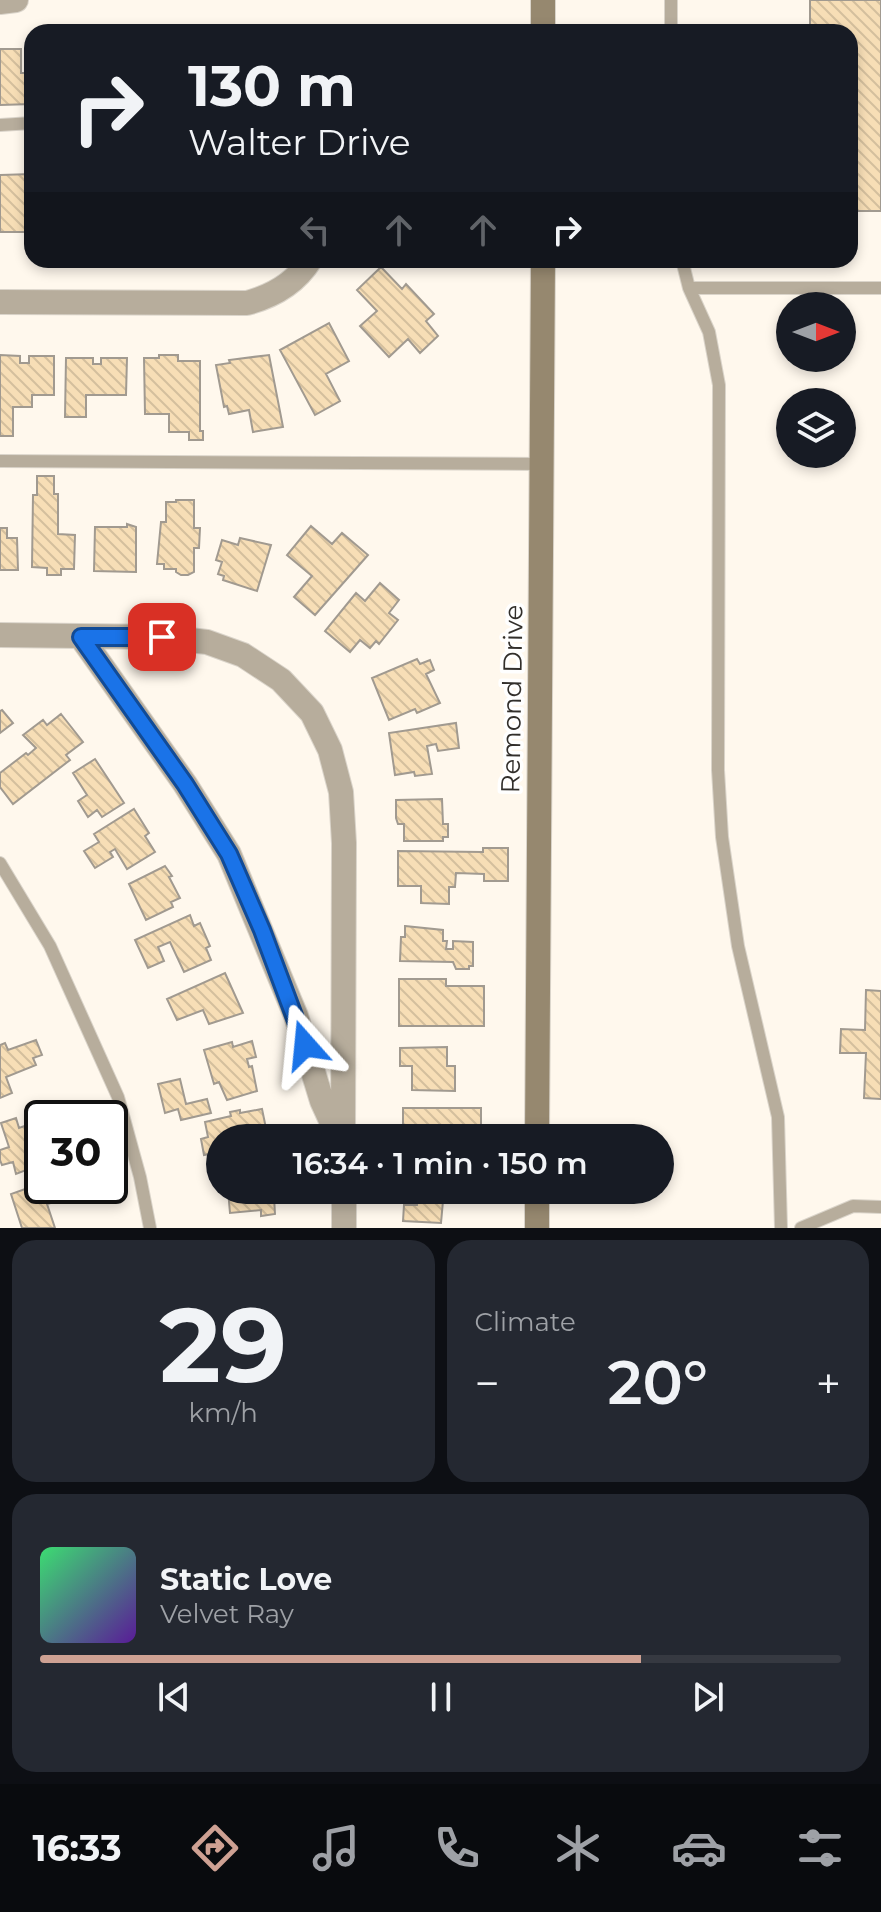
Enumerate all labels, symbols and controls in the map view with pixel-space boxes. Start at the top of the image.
text: 130 m [188,52,356,120]
icon: right [56,56,160,160]
text: Walter Drive [188,120,410,164]
icon: left [293,208,337,252]
icon: ahead [377,208,421,252]
icon: ahead [461,208,505,252]
icon: right [545,208,589,252]
north arrow [776,292,856,372]
map controls [776,292,856,468]
button: layers [776,388,856,468]
pin [128,603,196,671]
street label: Remond Drive [494,604,530,794]
icon: arrive [140,615,184,659]
position arrow [263,1003,347,1087]
speed limit sign: 30 [24,1100,128,1204]
text: 16:34 · 1 min · 150 m [292,1145,588,1182]
text: 29 [159,1281,287,1408]
text: Climate [475,1306,576,1338]
text: 20° [608,1346,708,1419]
text: − [475,1356,500,1410]
text: + [816,1356,841,1410]
text: km/h [189,1397,258,1429]
text: Static Love [160,1561,332,1598]
text: Velvet Ray [160,1598,294,1630]
icon: previous [152,1675,196,1719]
icon: pause [419,1675,463,1719]
icon: next [686,1675,730,1719]
icon: directions [187,1820,243,1876]
icon: music [308,1820,364,1876]
icon: phone [429,1820,485,1876]
icon: climate [550,1820,606,1876]
icon: car [671,1820,727,1876]
icon: filters [792,1820,848,1876]
text: 16:33 [33,1826,121,1870]

